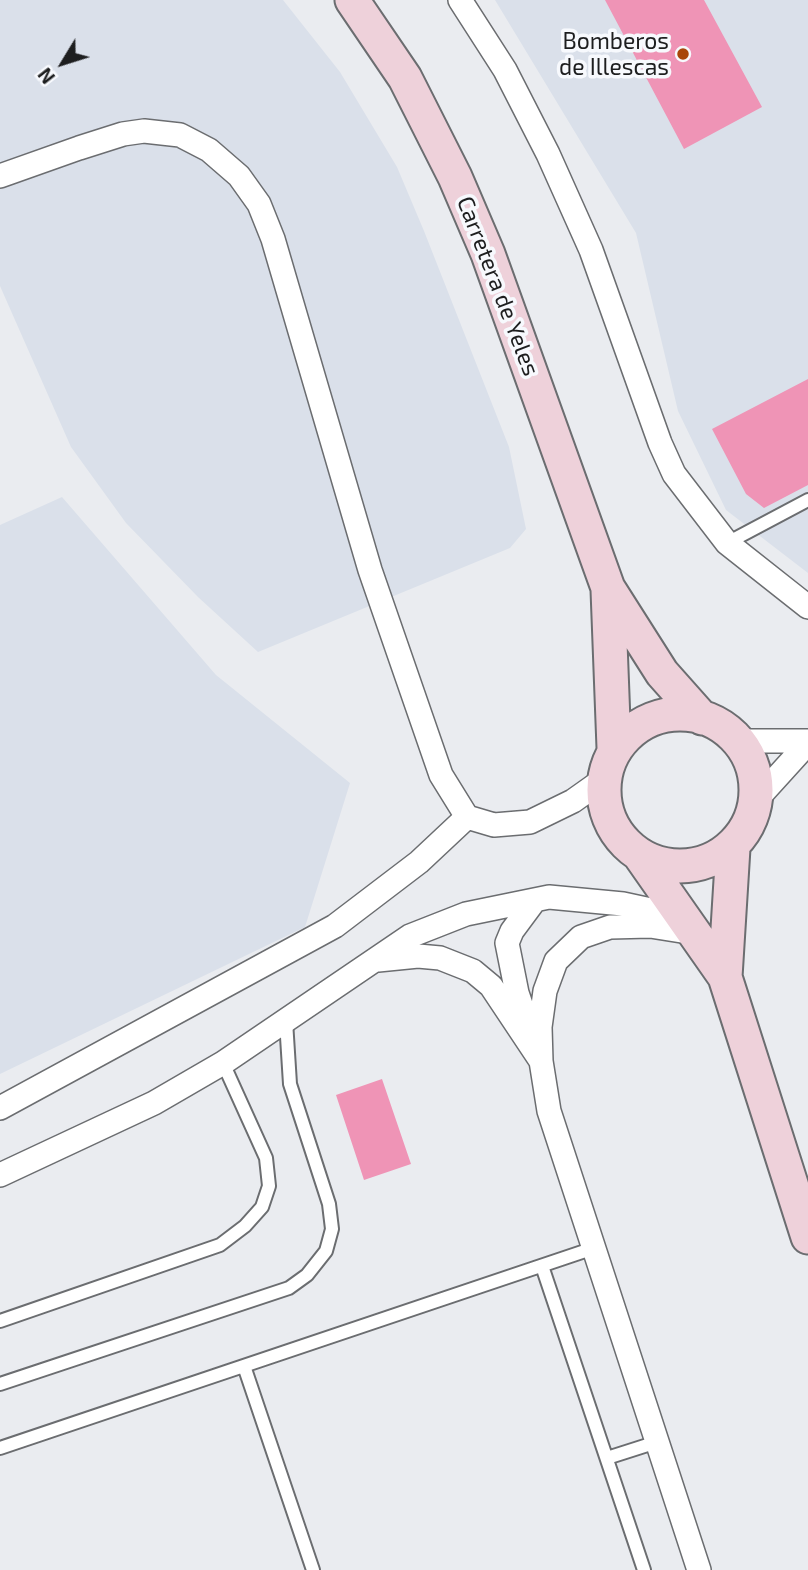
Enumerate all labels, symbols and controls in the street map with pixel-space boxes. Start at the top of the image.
place label: Bomberos de Illescas [559,27,669,81]
north arrow [28,28,98,98]
marker: Bomberos de Illescas [675,46,691,62]
text: N [33,64,59,89]
street label: Carretera de Yeles [451,192,545,380]

